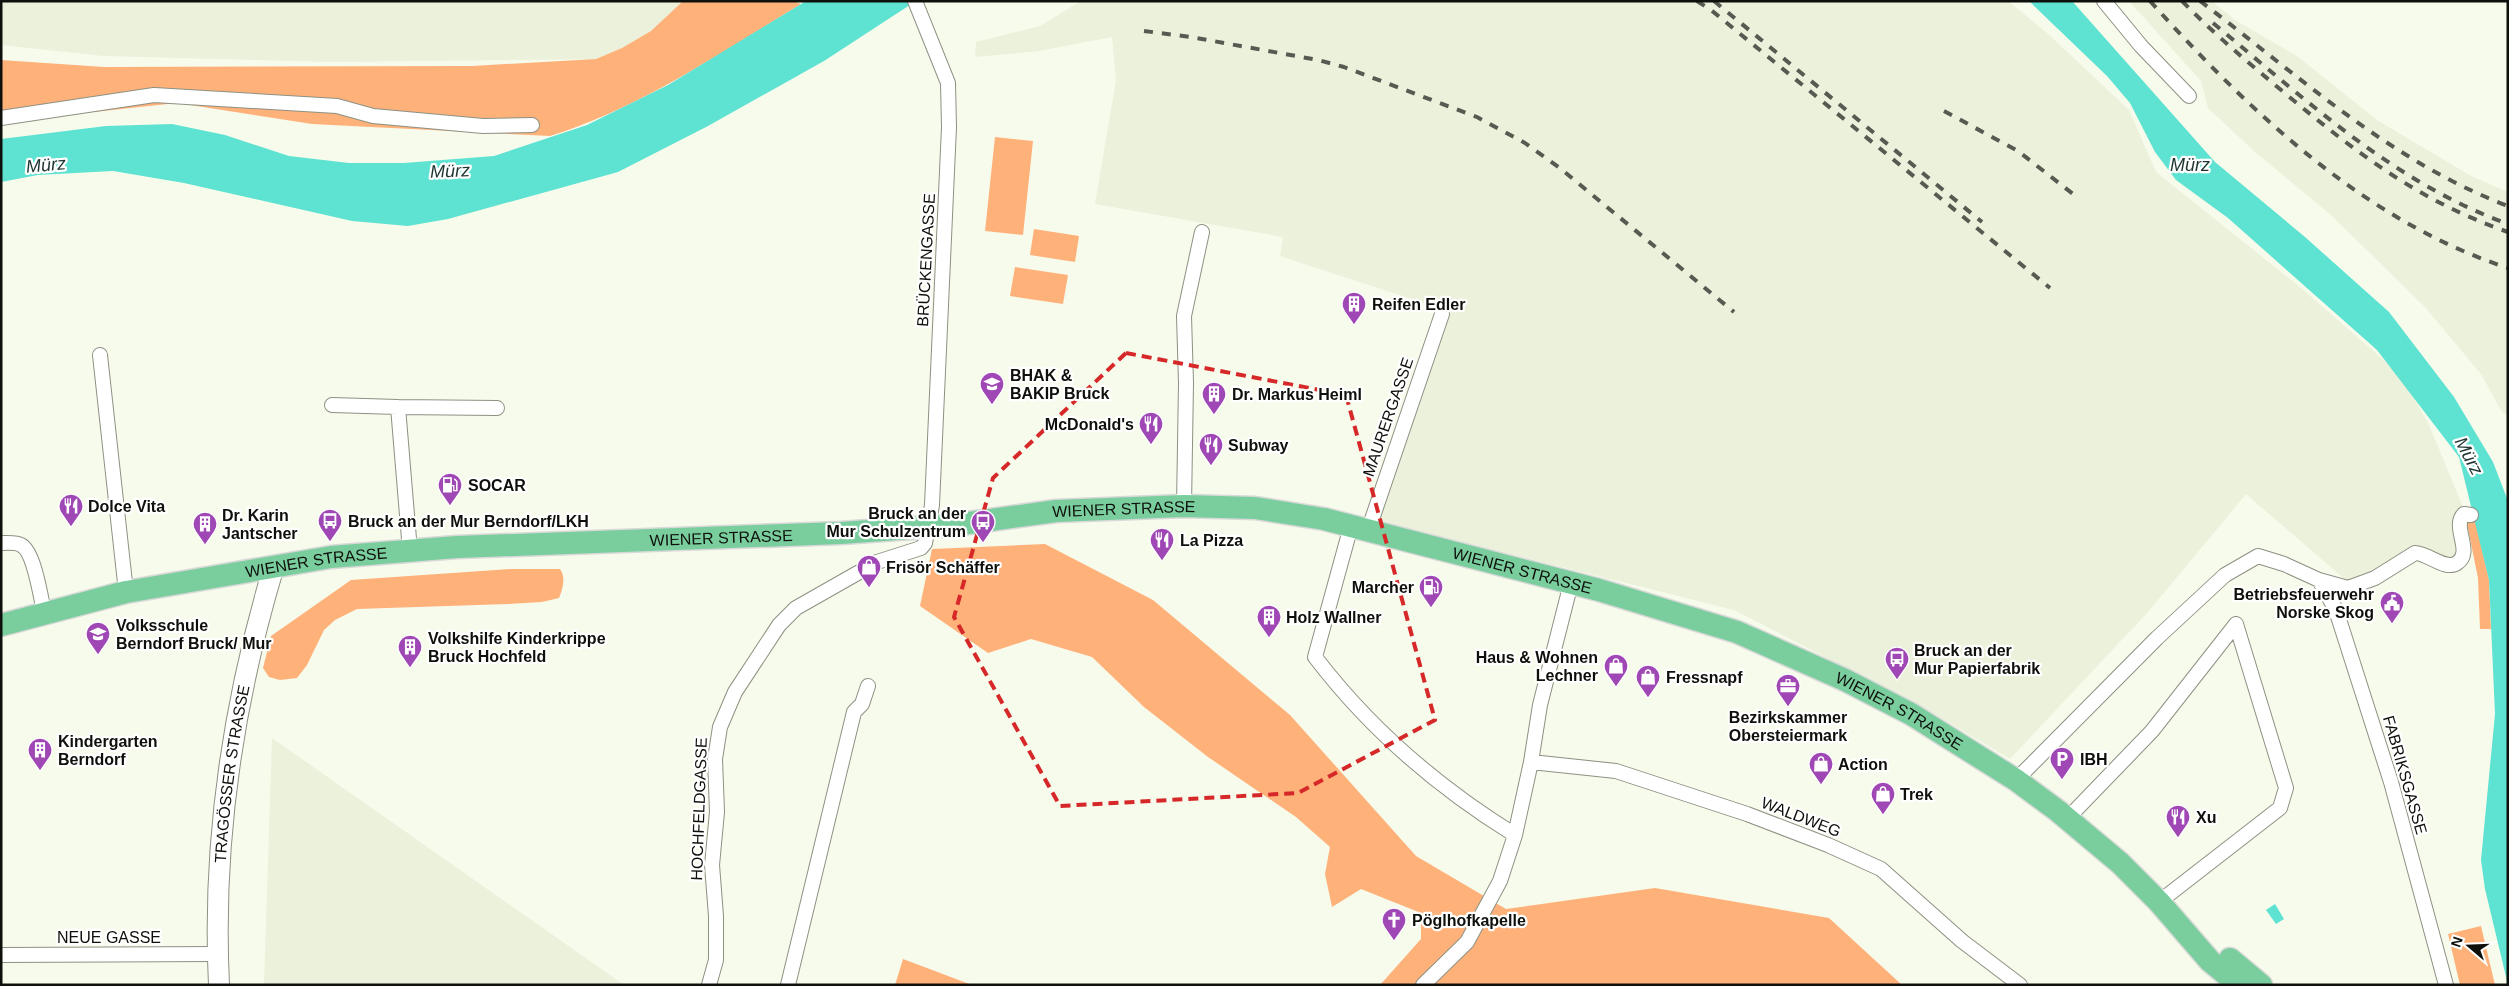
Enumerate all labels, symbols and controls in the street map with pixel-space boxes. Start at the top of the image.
water label: Mürz [25,153,67,177]
water label: Mürz [2170,155,2210,175]
water label: Mürz [430,160,470,182]
street label: BRÜCKENGASSE [914,193,938,327]
building icon: Reifen Edler [1341,291,1367,325]
place label: Reifen Edler [1372,296,1465,313]
street label: MAURERGASSE [1360,355,1416,479]
place label: BHAK & BAKIP Bruck [1010,367,1109,402]
school or university icon: BHAK & BAKIP Bruck [979,371,1005,405]
building icon: Dr. Markus Heiml [1201,381,1227,415]
place label: Dr. Markus Heiml [1232,386,1362,403]
restaurant icon: McDonald's [1138,411,1164,445]
place label: McDonald's [1045,416,1134,433]
restaurant icon: Subway [1198,432,1224,466]
water label: Mürz [2451,434,2487,478]
place label: Subway [1228,437,1289,454]
fuel station icon: SOCAR [437,472,463,506]
place label: SOCAR [468,477,526,494]
restaurant icon: Dolce Vita [58,493,84,527]
street label: WIENER STRASSE [1052,497,1196,520]
place label: Dolce Vita [88,498,165,515]
place label: Bruck an der Mur Schulzentrum [826,505,966,540]
place label: Dr. Karin Jantscher [222,507,298,542]
bus stop icon: Bruck an der Mur Berndorf/LKH [317,508,343,542]
bus stop icon: Bruck an der Mur Schulzentrum [970,509,996,543]
building icon: Dr. Karin Jantscher [192,511,218,545]
place label: Bruck an der Mur Berndorf/LKH [348,513,589,530]
street label: WIENER STRASSE [649,526,793,548]
restaurant icon: La Pizza [1149,527,1175,561]
place label: La Pizza [1180,532,1243,549]
street label: WIENER STRASSE [244,544,388,580]
street label: WIENER STRASSE [1451,544,1594,596]
shop icon: Frisör Schäffer [856,554,882,588]
place label: Frisör Schäffer [886,559,1000,576]
fuel station icon: Marcher [1418,574,1444,608]
place label: Marcher [1352,579,1414,596]
place label: Betriebsfeuerwehr Norske Skog [2234,586,2374,621]
public building icon: Betriebsfeuerwehr Norske Skog [2379,590,2405,624]
building icon: Holz Wallner [1256,604,1282,638]
place label: Holz Wallner [1286,609,1381,626]
place label: Volksschule Berndorf Bruck/ Mur [116,617,272,652]
school or university icon: Volksschule Berndorf Bruck/ Mur [85,621,111,655]
place label: Volkshilfe Kinderkrippe Bruck Hochfeld [428,630,606,665]
building icon: Volkshilfe Kinderkrippe Bruck Hochfeld [397,634,423,668]
place label: Bruck an der Mur Papierfabrik [1914,642,2040,677]
bus stop icon: Bruck an der Mur Papierfabrik [1884,646,1910,680]
place label: Haus & Wohnen Lechner [1476,649,1598,684]
shop icon: Haus & Wohnen Lechner [1603,653,1629,687]
shop icon: Fressnapf [1635,664,1661,698]
place label: Fressnapf [1666,669,1743,686]
street label: WIENER STRASSE [1833,669,1966,753]
office icon: Bezirkskammer Obersteiermark [1775,673,1801,707]
street label: TRAGÖSSER STRASSE [211,683,252,863]
place label: Bezirkskammer Obersteiermark [1729,709,1847,744]
street label: FABRIKSGASSE [2380,714,2430,836]
place label: Kindergarten Berndorf [58,733,158,768]
building icon: Kindergarten Berndorf [27,737,53,771]
street label: HOCHFELDGASSE [688,737,710,881]
parking icon: IBH [2049,746,2075,780]
shop icon: Action [1808,751,1834,785]
place label: IBH [2080,751,2108,768]
place label: Action [1838,756,1888,773]
shop icon: Trek [1870,781,1896,815]
place label: Trek [1900,786,1933,803]
street label: WALDWEG [1759,794,1843,840]
restaurant icon: Xu [2165,804,2191,838]
place label: Xu [2196,809,2216,826]
church icon: Pöglhofkapelle [1381,907,1407,941]
place label: Pöglhofkapelle [1412,912,1526,929]
north arrow [2444,921,2494,971]
street label: NEUE GASSE [57,929,161,946]
text: N [2447,934,2466,949]

